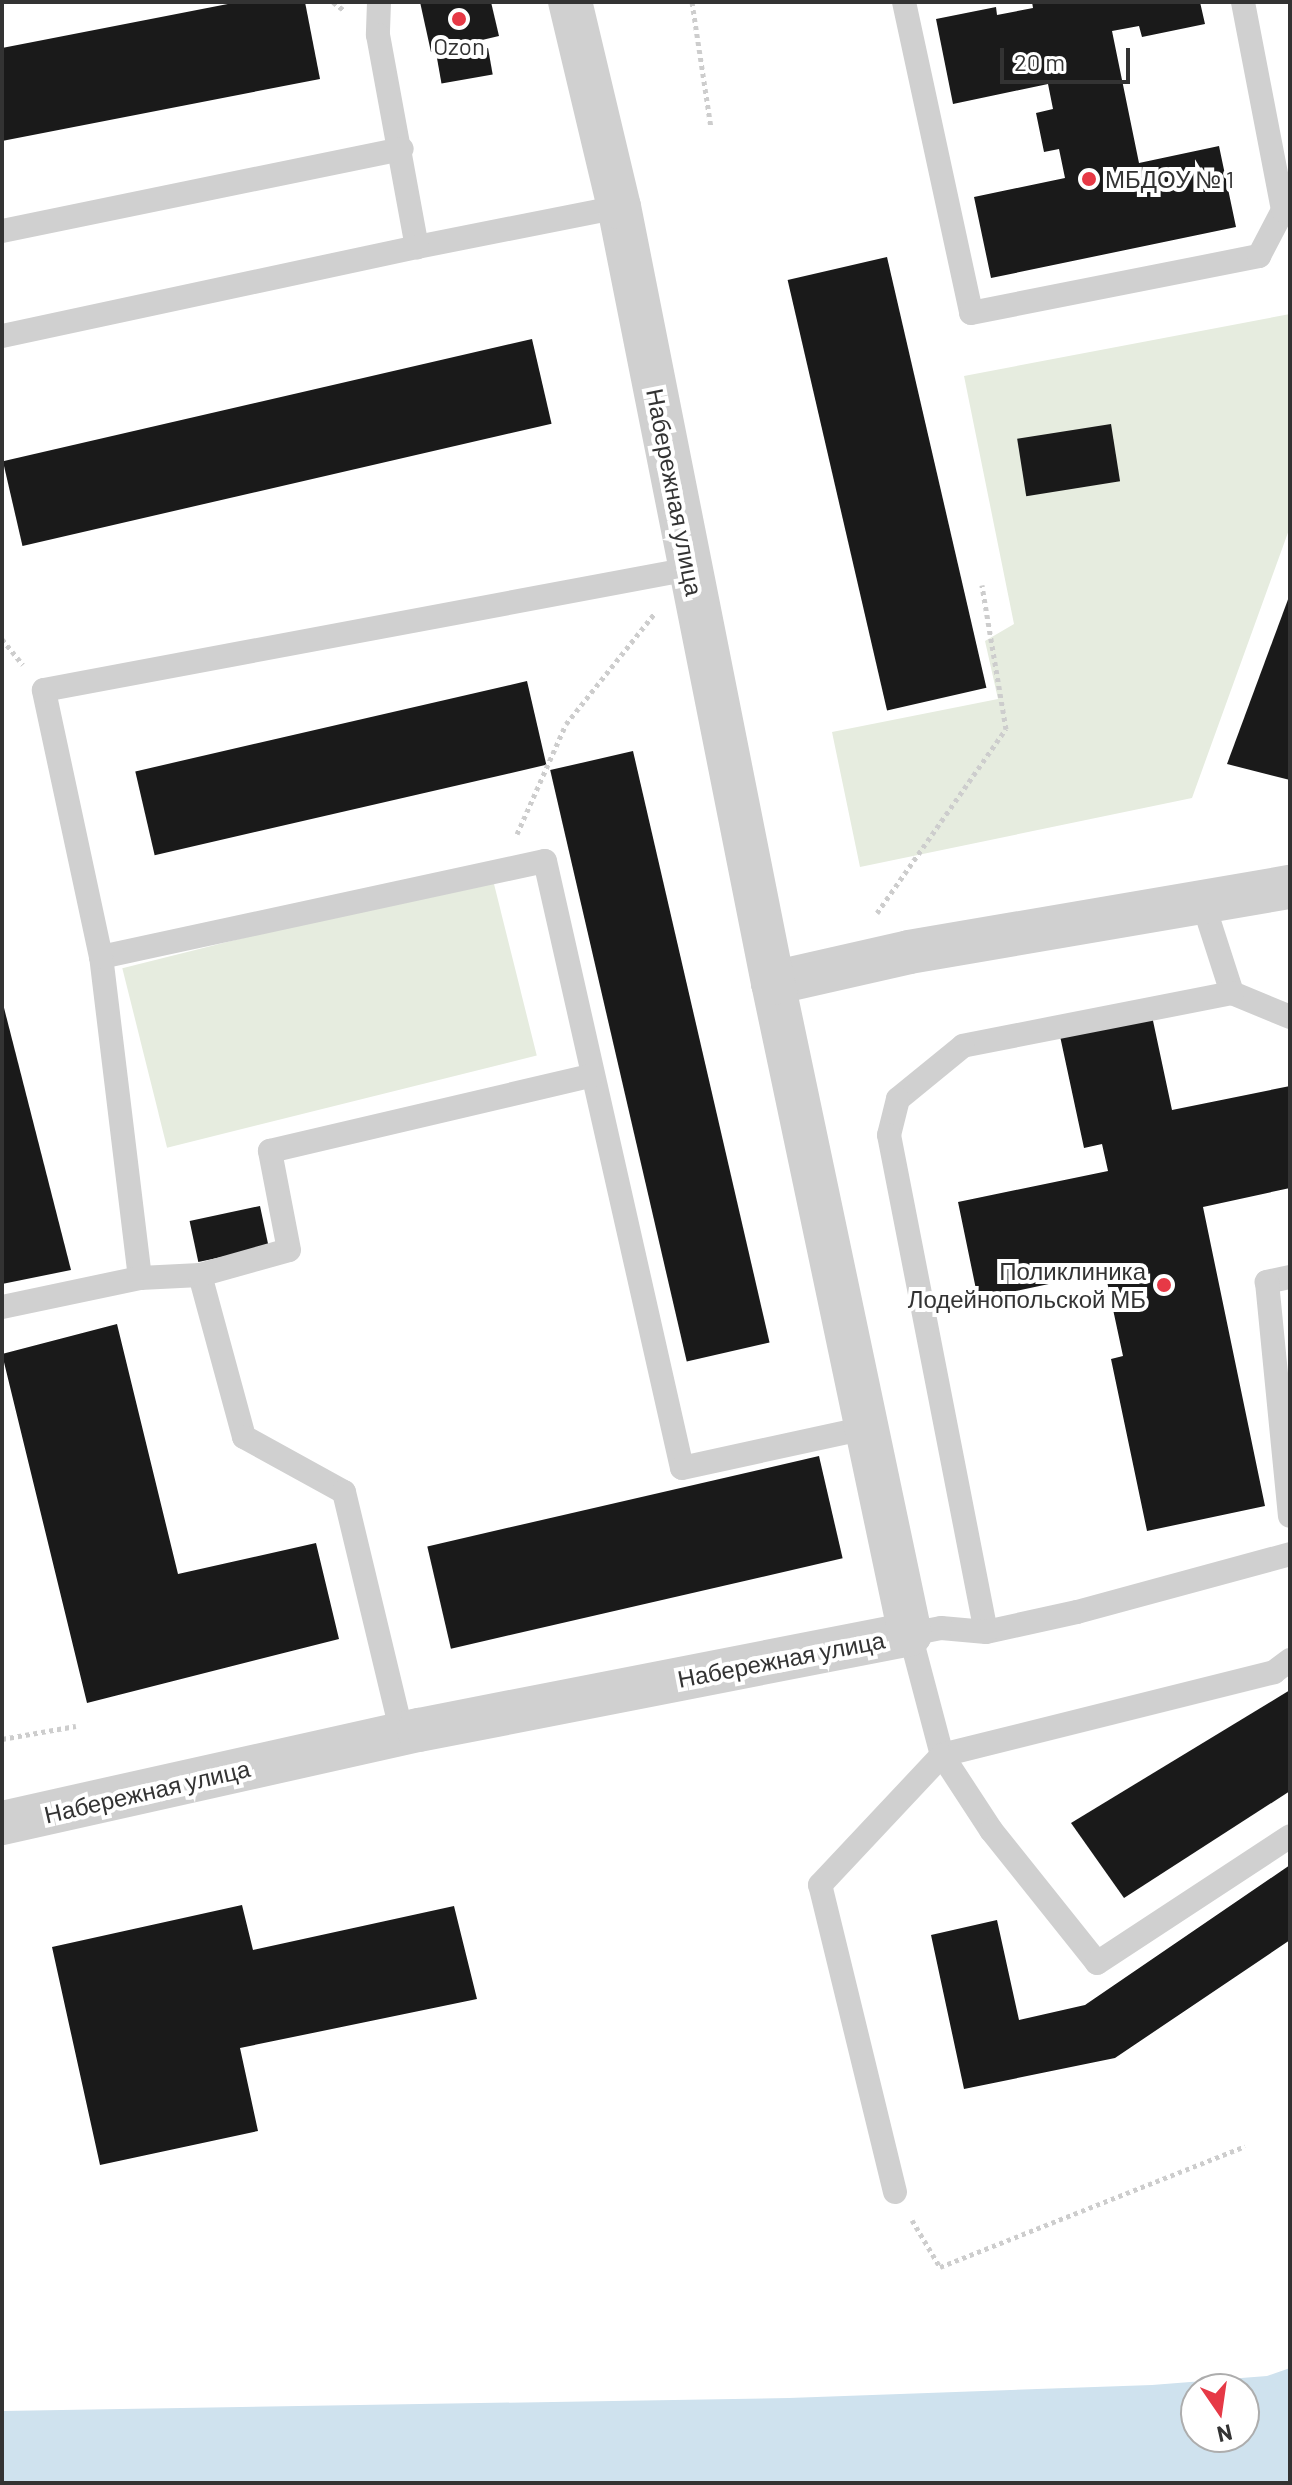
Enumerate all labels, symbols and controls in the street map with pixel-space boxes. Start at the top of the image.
marker: Ozon [450,10,468,28]
place label: Ozon [433,32,485,60]
scale bar [1004,32,1134,82]
text: 20 m [1014,47,1065,76]
place label: МБДОУ № 1 [1105,165,1234,193]
marker: МБДОУ № 1 [1080,170,1098,188]
street label: Набережная улица [641,386,709,598]
place label: Поликлиника Лодейнопольской МБ [908,1257,1146,1313]
marker: Поликлиника Лодейнопольской МБ [1153,1274,1175,1296]
street label: Набережная улица [675,1625,887,1693]
street label: Набережная улица [41,1753,253,1829]
north arrow [1180,2373,1260,2453]
text: N [1215,2420,1235,2449]

